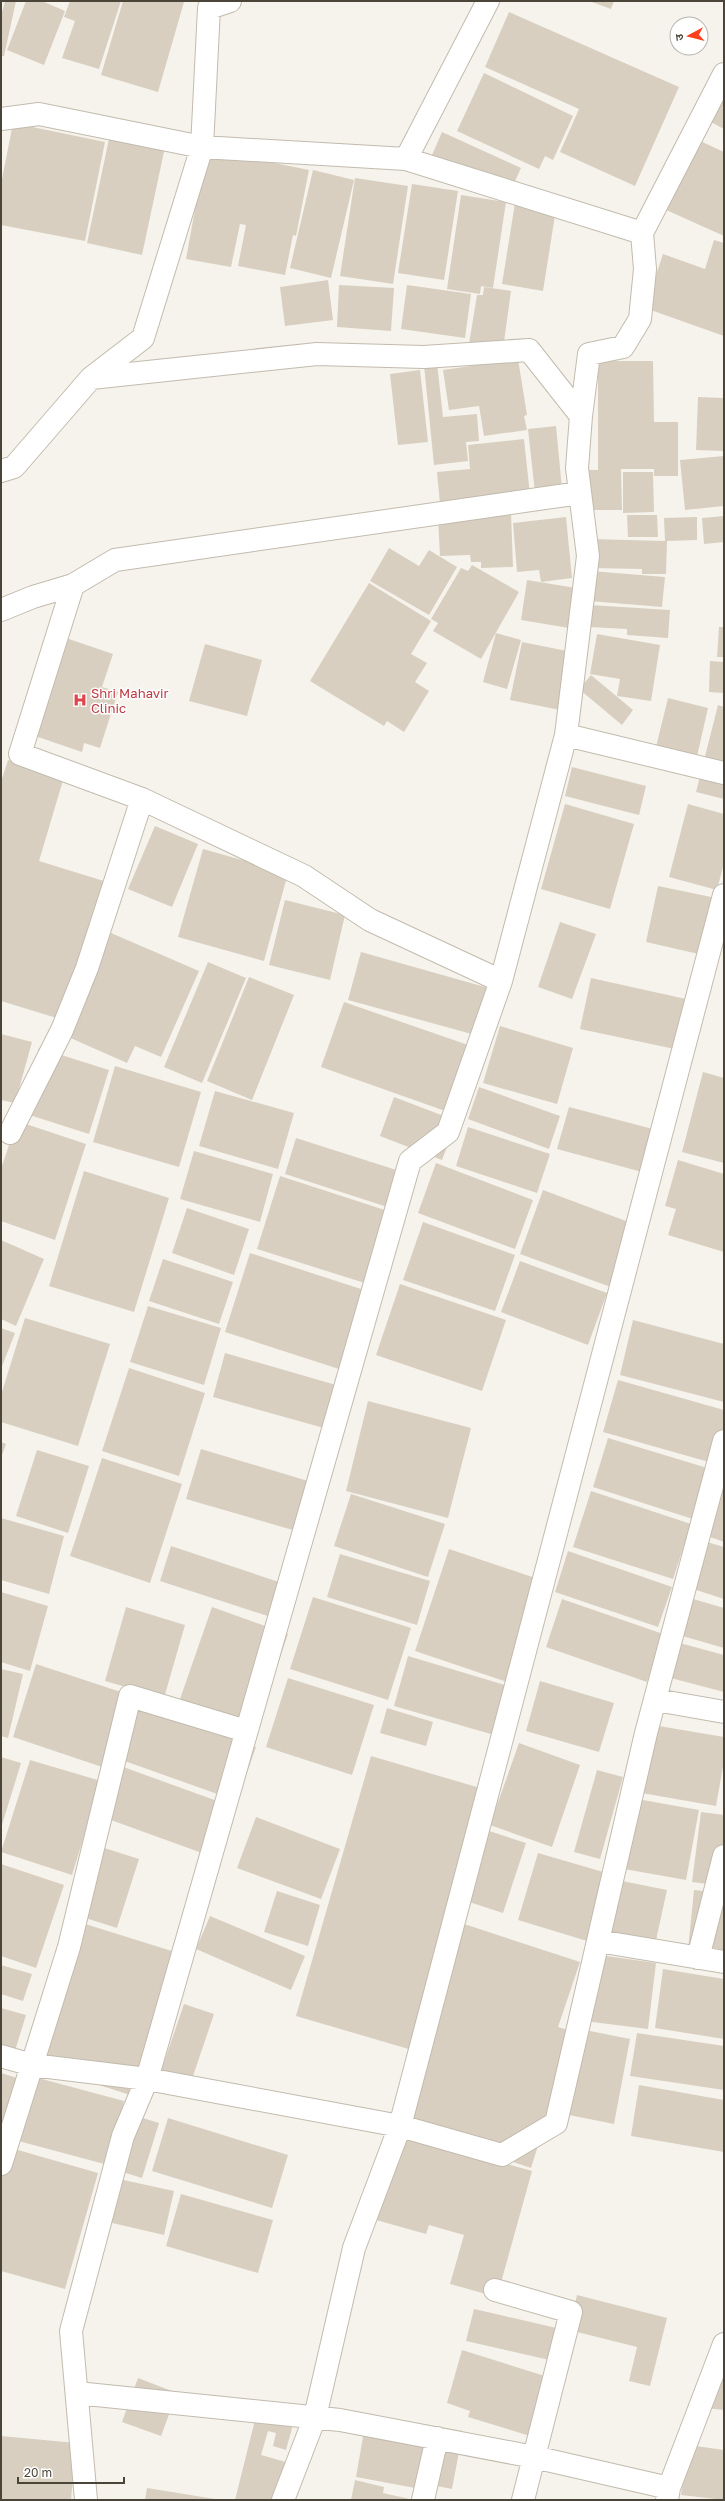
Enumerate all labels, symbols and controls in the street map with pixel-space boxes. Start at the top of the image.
north arrow [669,16,709,56]
text: उ [672,33,685,41]
place label: Shri Mahavir Clinic [91,685,169,716]
hospital icon: Shri Mahavir Clinic [72,692,88,708]
scale bar [18,2459,124,2485]
text: 20 m [24,2465,52,2480]

